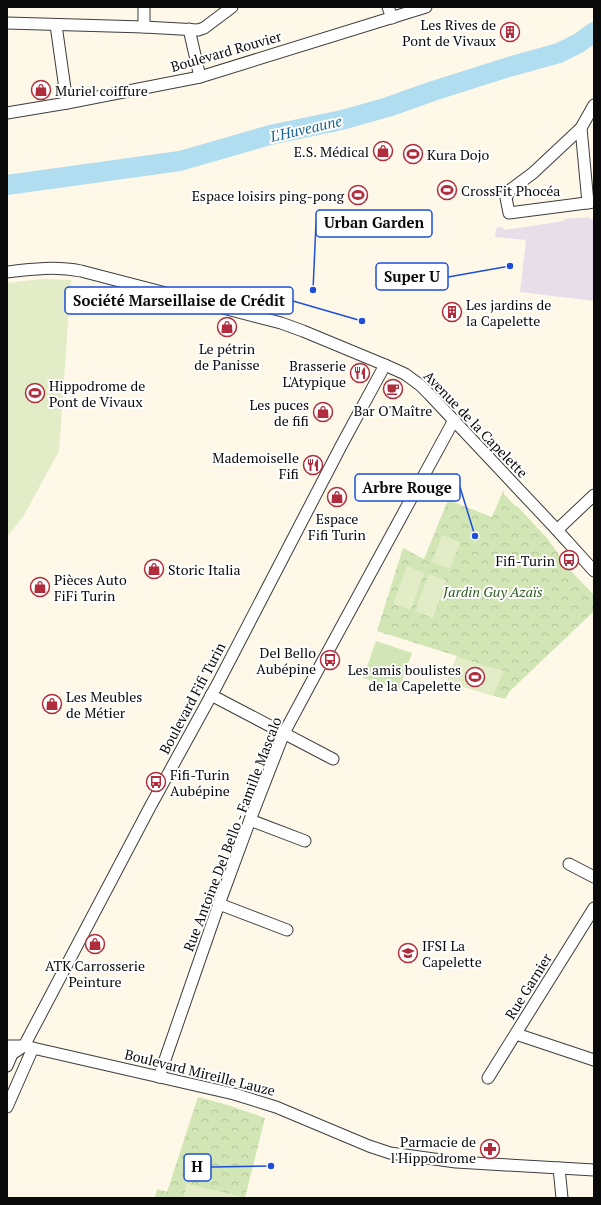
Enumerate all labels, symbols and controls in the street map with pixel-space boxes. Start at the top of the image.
place label: Les Rives de Pont de Vivaux [402,15,497,50]
building icon: Les Rives de Pont de Vivaux [499,21,521,43]
street label: Boulevard Rouvier [168,26,284,76]
shop icon: Muriel coiffure [30,79,52,101]
place label: Muriel coiffure [55,81,148,100]
water label: L'Huveaune [267,110,344,146]
shop icon: E.S. Médical [372,140,394,162]
place label: E.S. Médical [294,142,369,161]
sports icon: Kura Dojo [402,143,424,165]
place label: Kura Dojo [427,145,490,164]
sports icon: CrossFit Phocéa [436,179,458,201]
place label: CrossFit Phocéa [461,181,560,200]
sports icon: Espace loisirs ping-pong [347,184,369,206]
place label: Espace loisirs ping-pong [192,186,345,205]
callout: Urban Garden [316,210,432,237]
text: Urban Garden [324,212,424,232]
callout: Super U [376,263,448,290]
text: Super U [384,266,440,286]
callout: Société Marseillaise de Crédit [65,287,293,314]
text: Société Marseillaise de Crédit [73,290,285,310]
place label: Les jardins de la Capelette [466,295,551,330]
building icon: Les jardins de la Capelette [441,301,463,323]
shop icon: Le pétrin de Panisse [216,316,238,338]
place label: Le pétrin de Panisse [194,339,260,374]
place label: Brasserie L'Atypique [283,356,346,391]
restaurant icon: Brasserie L'Atypique [349,362,371,384]
street label: Avenue de la Capelette [420,366,532,482]
place label: Hippodrome de Pont de Vivaux [49,376,145,411]
cafe icon: Bar O'Maître [382,378,404,400]
sports icon: Hippodrome de Pont de Vivaux [24,382,46,404]
place label: Les puces de fifi [249,395,309,430]
shop icon: Les puces de fifi [312,401,334,423]
place label: Bar O'Maître [354,401,432,420]
place label: Mademoiselle Fifi [212,448,299,483]
restaurant icon: Mademoiselle Fifi [302,454,324,476]
callout: Arbre Rouge [355,474,460,501]
text: Arbre Rouge [362,477,452,497]
shop icon: Espace Fifi Turin [326,486,348,508]
place label: Espace Fifi Turin [308,509,367,544]
bus stop icon: Fifi-Turin [558,549,580,571]
place label: Fifi-Turin [496,551,556,570]
shop icon: Storic Italia [143,558,165,580]
place label: Storic Italia [168,560,241,579]
place label: Pièces Auto FiFi Turin [54,570,127,605]
shop icon: Pièces Auto FiFi Turin [29,576,51,598]
park label: Jardin Guy Azaïs [442,582,543,601]
street label: Boulevard Fifi Turin [155,638,230,757]
place label: Del Bello Aubépine [256,643,316,678]
bus stop icon: Del Bello Aubépine [319,649,341,671]
place label: Les amis boulistes de la Capelette [348,660,461,695]
sports icon: Les amis boulistes de la Capelette [464,666,486,688]
place label: Les Meubles de Métier [66,687,142,722]
shop icon: Les Meubles de Métier [41,693,63,715]
street label: Rue Antoine Del Bello - Famille Mascalo [178,714,286,954]
place label: Fifi-Turin Aubépine [170,765,230,800]
bus stop icon: Fifi-Turin Aubépine [145,771,167,793]
shop icon: ATK Carrosserie Peinture [84,933,106,955]
place label: IFSI La Capelette [422,936,482,971]
school or university icon: IFSI La Capelette [397,942,419,964]
street label: Rue Garnier [500,949,556,1023]
place label: ATK Carrosserie Peinture [45,956,145,991]
street label: Boulevard Mireille Lauze [123,1044,277,1100]
place label: Parmacie de l'Hippodrome [391,1132,476,1167]
pharmacy icon: Parmacie de l'Hippodrome [479,1138,501,1160]
callout: H [184,1154,211,1181]
text: H [191,1156,203,1176]

